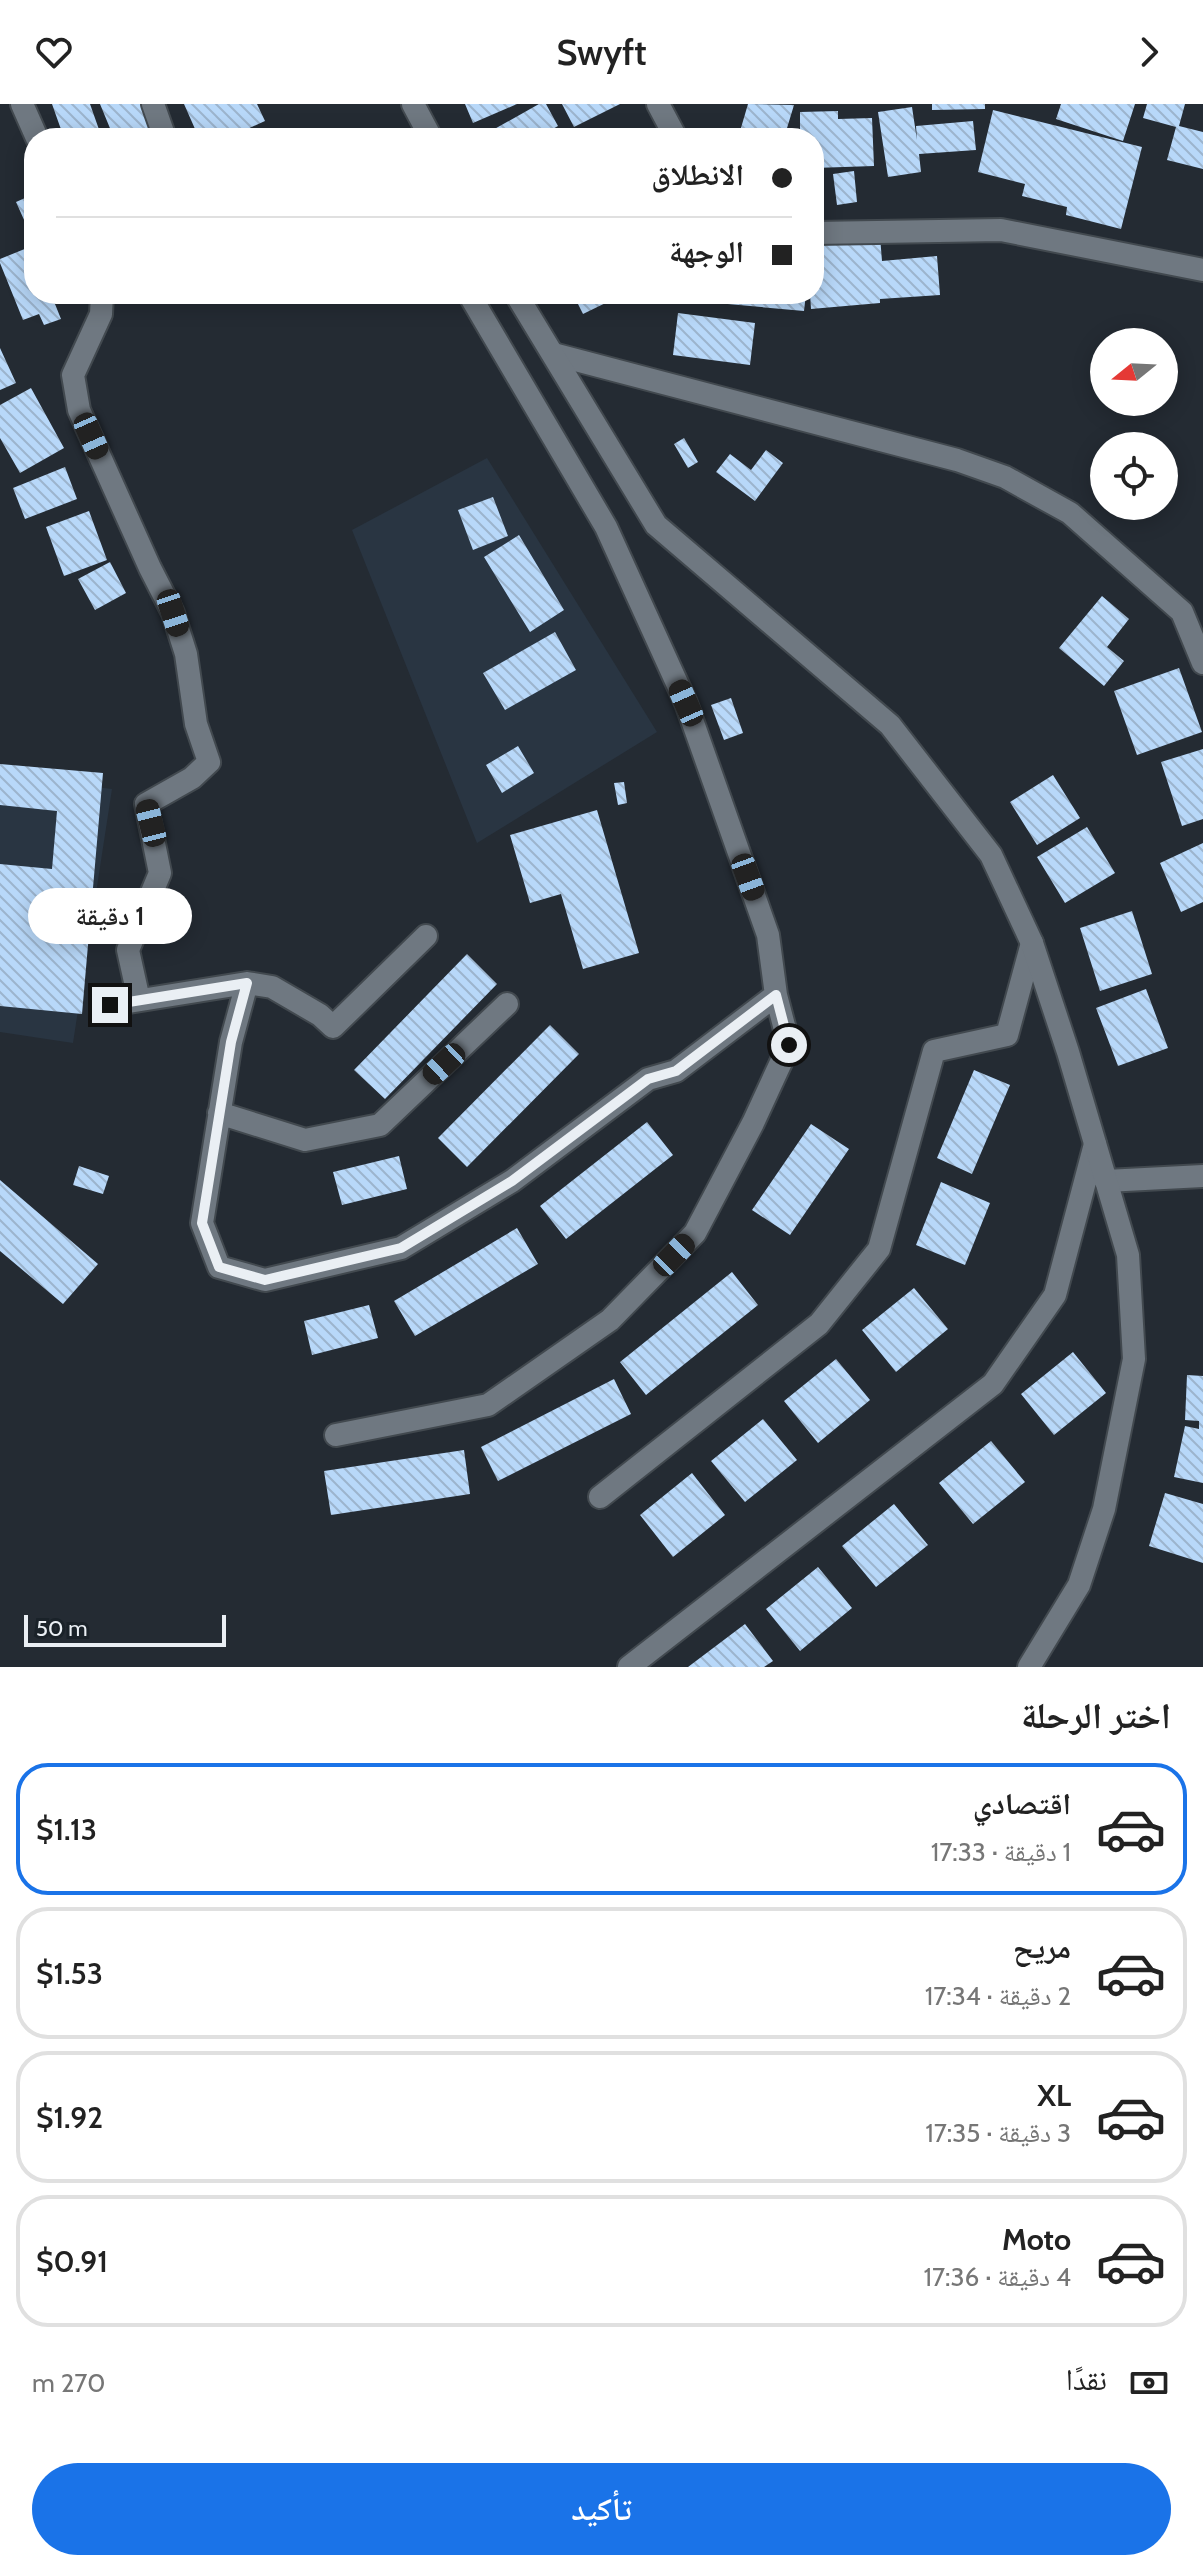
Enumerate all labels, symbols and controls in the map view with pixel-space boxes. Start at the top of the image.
icon: heart [32,30,76,74]
text: Swyft [557,30,647,74]
icon: forward [1127,30,1171,74]
text: الانطلاق [651,156,744,193]
text: الوجهة [669,233,744,270]
north arrow [1090,328,1178,416]
map controls [1090,328,1178,520]
car [70,409,112,463]
button: locate [1090,432,1178,520]
car [154,586,192,640]
car [665,676,707,730]
car [134,797,168,849]
car [729,850,767,904]
callout: 1 دقيقة [28,889,192,945]
text: 1 دقيقة [75,900,145,932]
route end [92,987,128,1023]
route start [771,1027,807,1063]
car [418,1039,470,1089]
car [649,1229,699,1281]
scale bar [24,1611,226,1647]
text: 50 m [36,1615,88,1642]
text: اختر الرحلة [1021,1693,1171,1737]
text: اقتصادي [973,1785,1071,1822]
icon: car [1095,1793,1167,1865]
text: $1.13 [36,1811,97,1848]
text: 1 دقيقة · 17:33 [931,1836,1071,1868]
text: مريح [1013,1929,1071,1966]
icon: car [1095,1937,1167,2009]
text: $1.53 [36,1955,103,1992]
text: 2 دقيقة · 17:34 [925,1980,1071,2012]
text: XL [1037,2077,1071,2114]
icon: car [1095,2081,1167,2153]
text: $1.92 [36,2099,103,2136]
text: 3 دقيقة · 17:35 [925,2117,1071,2149]
text: Moto [1002,2221,1071,2258]
icon: car [1095,2225,1167,2297]
text: $0.91 [36,2243,108,2280]
text: 4 دقيقة · 17:36 [924,2261,1071,2293]
text: نقدًا [1066,2361,1107,2398]
icon: cash [1127,2361,1171,2405]
text: 270 m [32,2367,105,2399]
button: تأكيد [32,2463,1171,2555]

